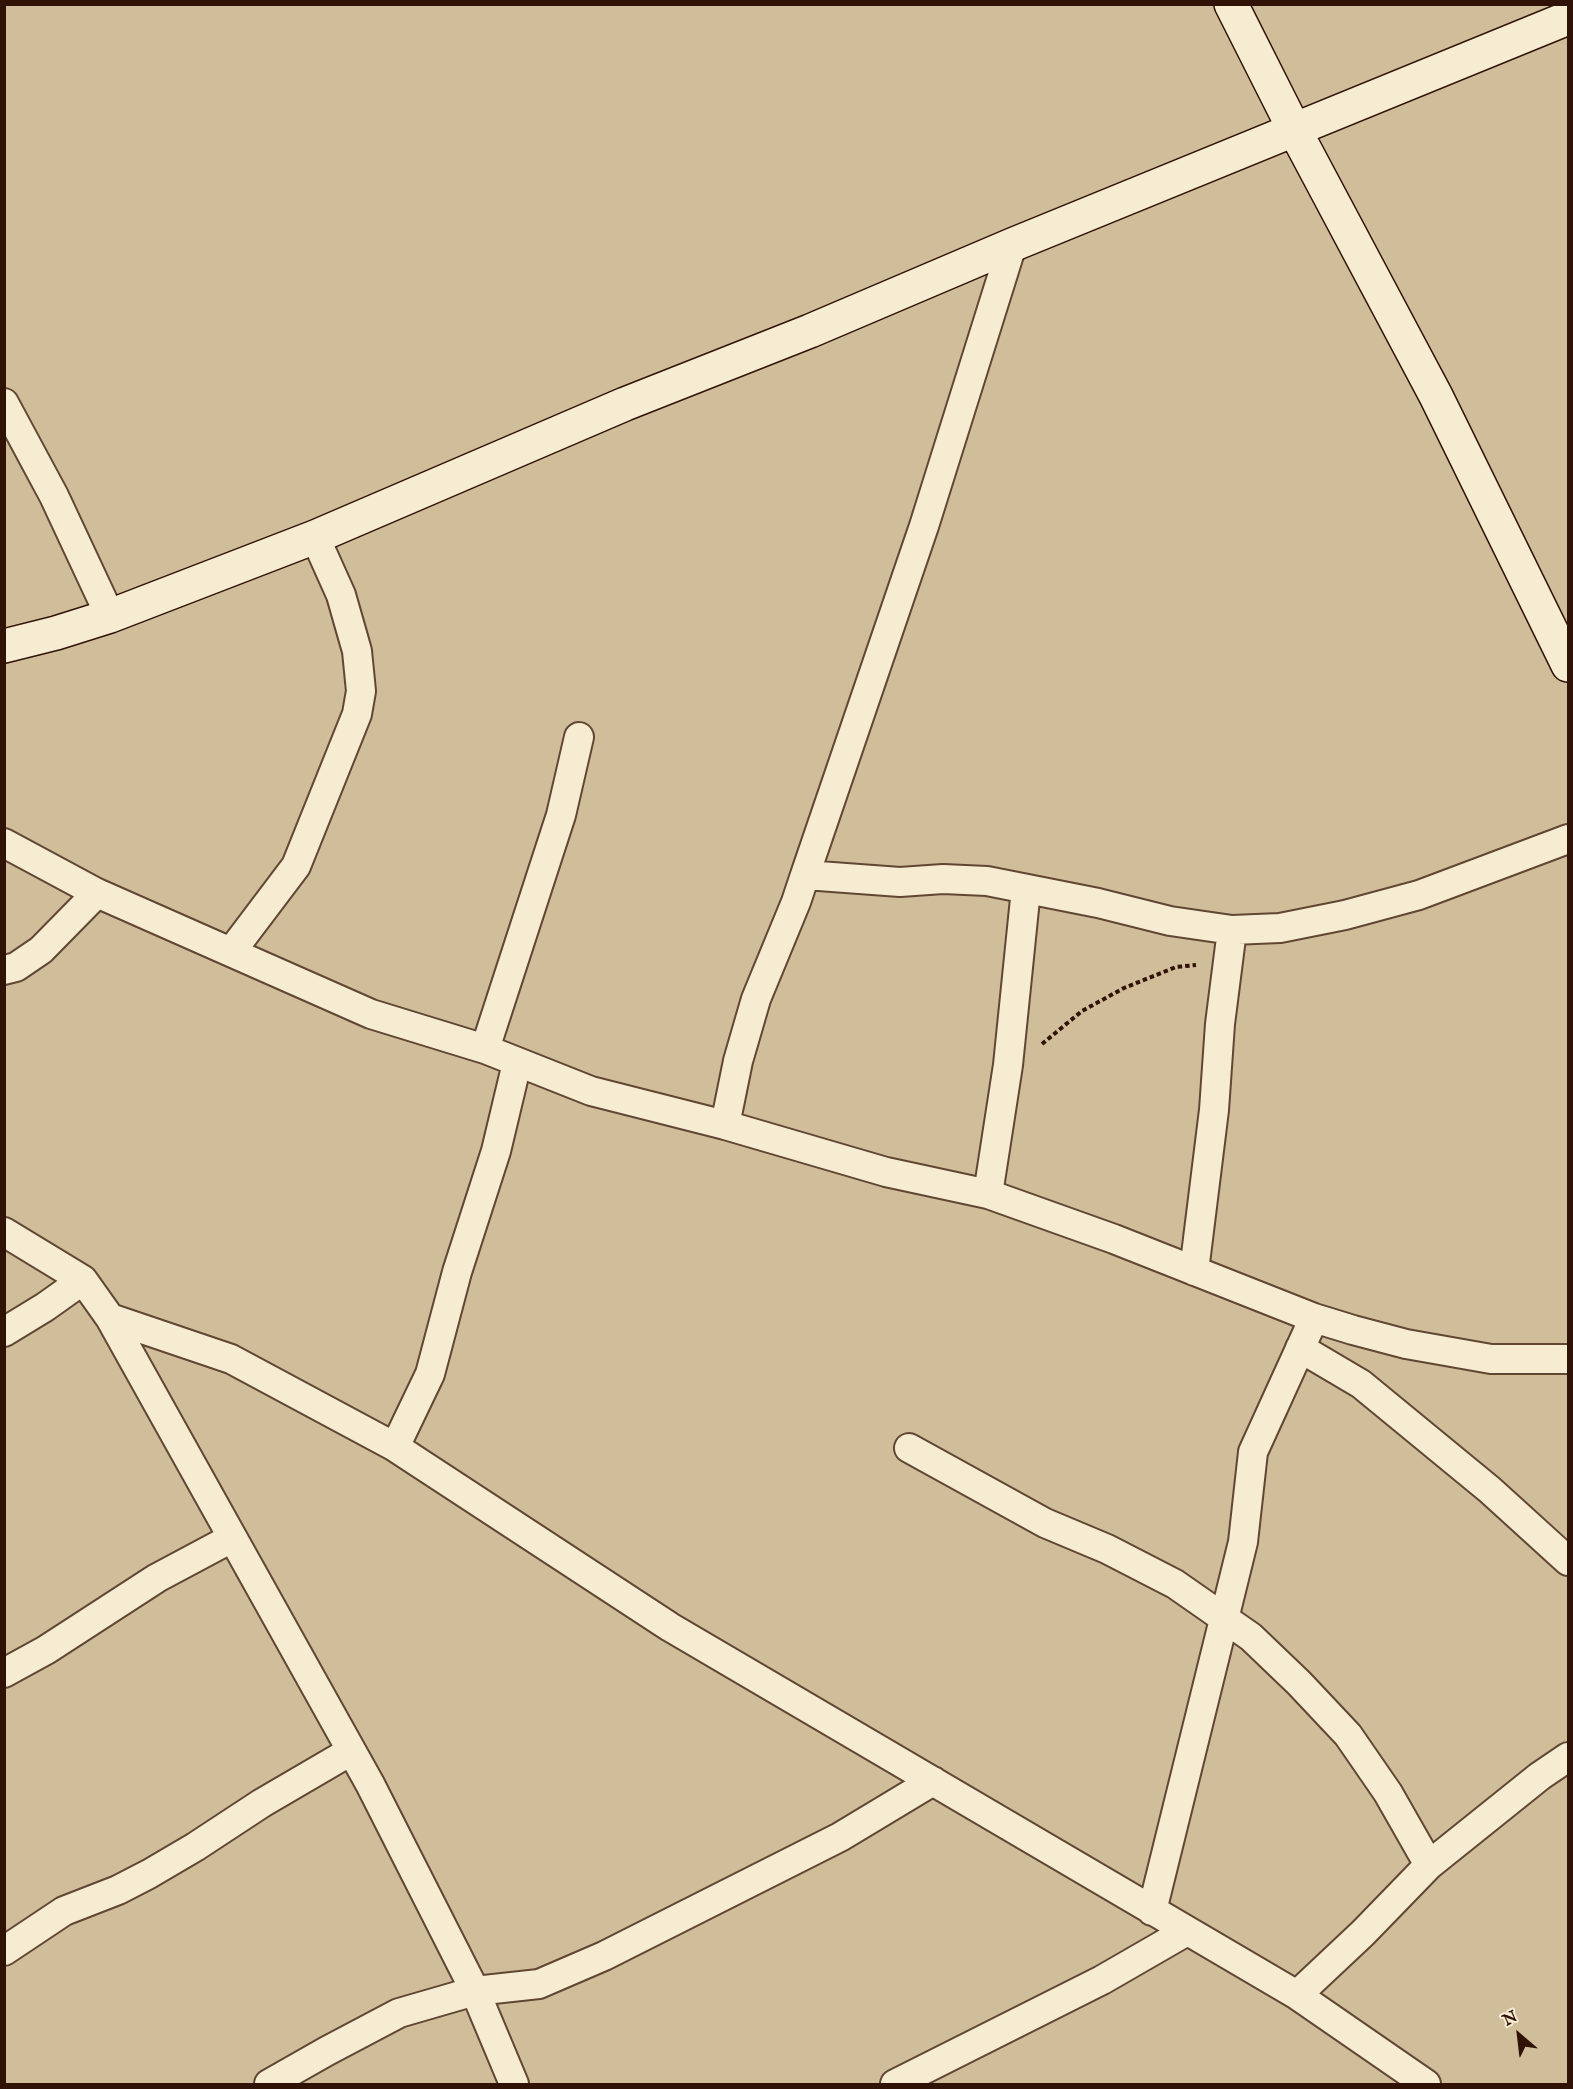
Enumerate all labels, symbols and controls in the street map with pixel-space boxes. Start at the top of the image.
north arrow [1489,2005,1549,2065]
text: N [1500,2007,1521,2031]

